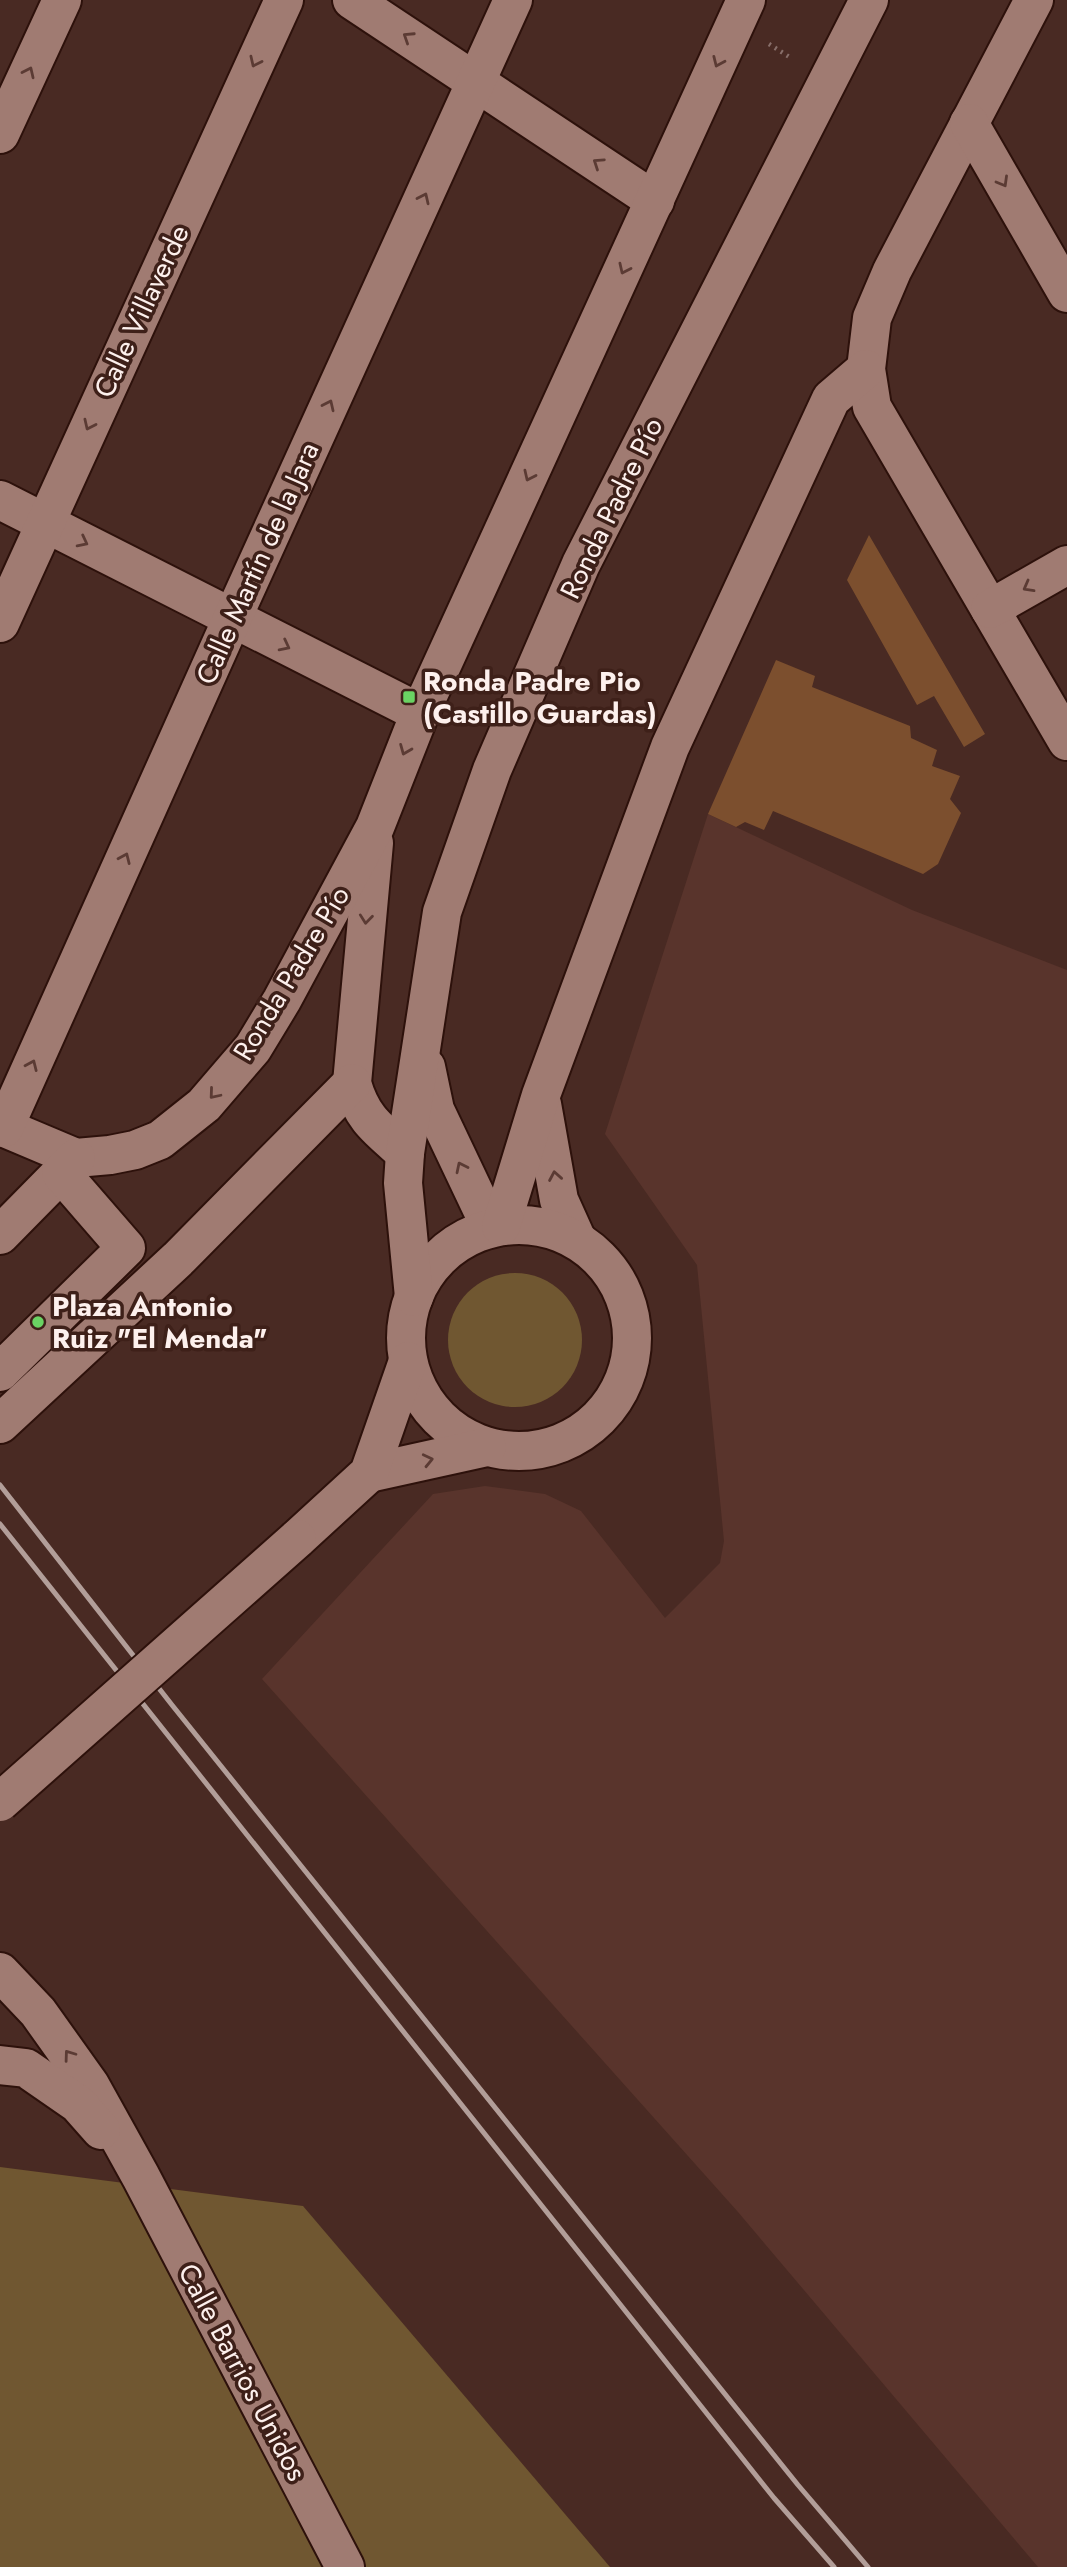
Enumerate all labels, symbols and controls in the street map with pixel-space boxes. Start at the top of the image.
one-way arrow [403,32,416,45]
one-way arrow [249,55,263,67]
one-way arrow [712,55,726,67]
one-way arrow [20,67,34,79]
one-way arrow [593,159,606,171]
one-way arrow [995,175,1008,188]
one-way arrow [416,193,430,205]
street label: Calle Villaverde [83,218,199,404]
one-way arrow [618,262,632,274]
one-way arrow [321,400,335,412]
street label: Ronda Padre Pío [550,411,673,606]
one-way arrow [83,418,97,430]
street label: Calle Martín de la Jara [186,435,329,691]
one-way arrow [523,469,537,481]
one-way arrow [75,534,88,548]
one-way arrow [1023,579,1036,592]
one-way arrow [278,637,290,651]
place label: Ronda Padre Pio (Castillo Guardas) [423,661,657,734]
marker: Ronda Padre Pio (Castillo Guardas) [401,689,417,705]
one-way arrow [400,744,414,756]
one-way arrow [117,852,131,865]
street label: Ronda Padre Pío [223,878,360,1068]
one-way arrow [359,913,374,925]
one-way arrow [24,1060,38,1073]
one-way arrow [210,1086,222,1099]
one-way arrow [455,1162,469,1174]
one-way arrow [548,1170,563,1182]
place label: Plaza Antonio Ruiz "El Menda" [52,1286,267,1359]
marker: Plaza Antonio Ruiz "El Menda" [30,1314,46,1330]
one-way arrow [422,1453,434,1468]
one-way arrow [64,2050,77,2063]
street label: Calle Barrios Unidos [168,2256,317,2488]

